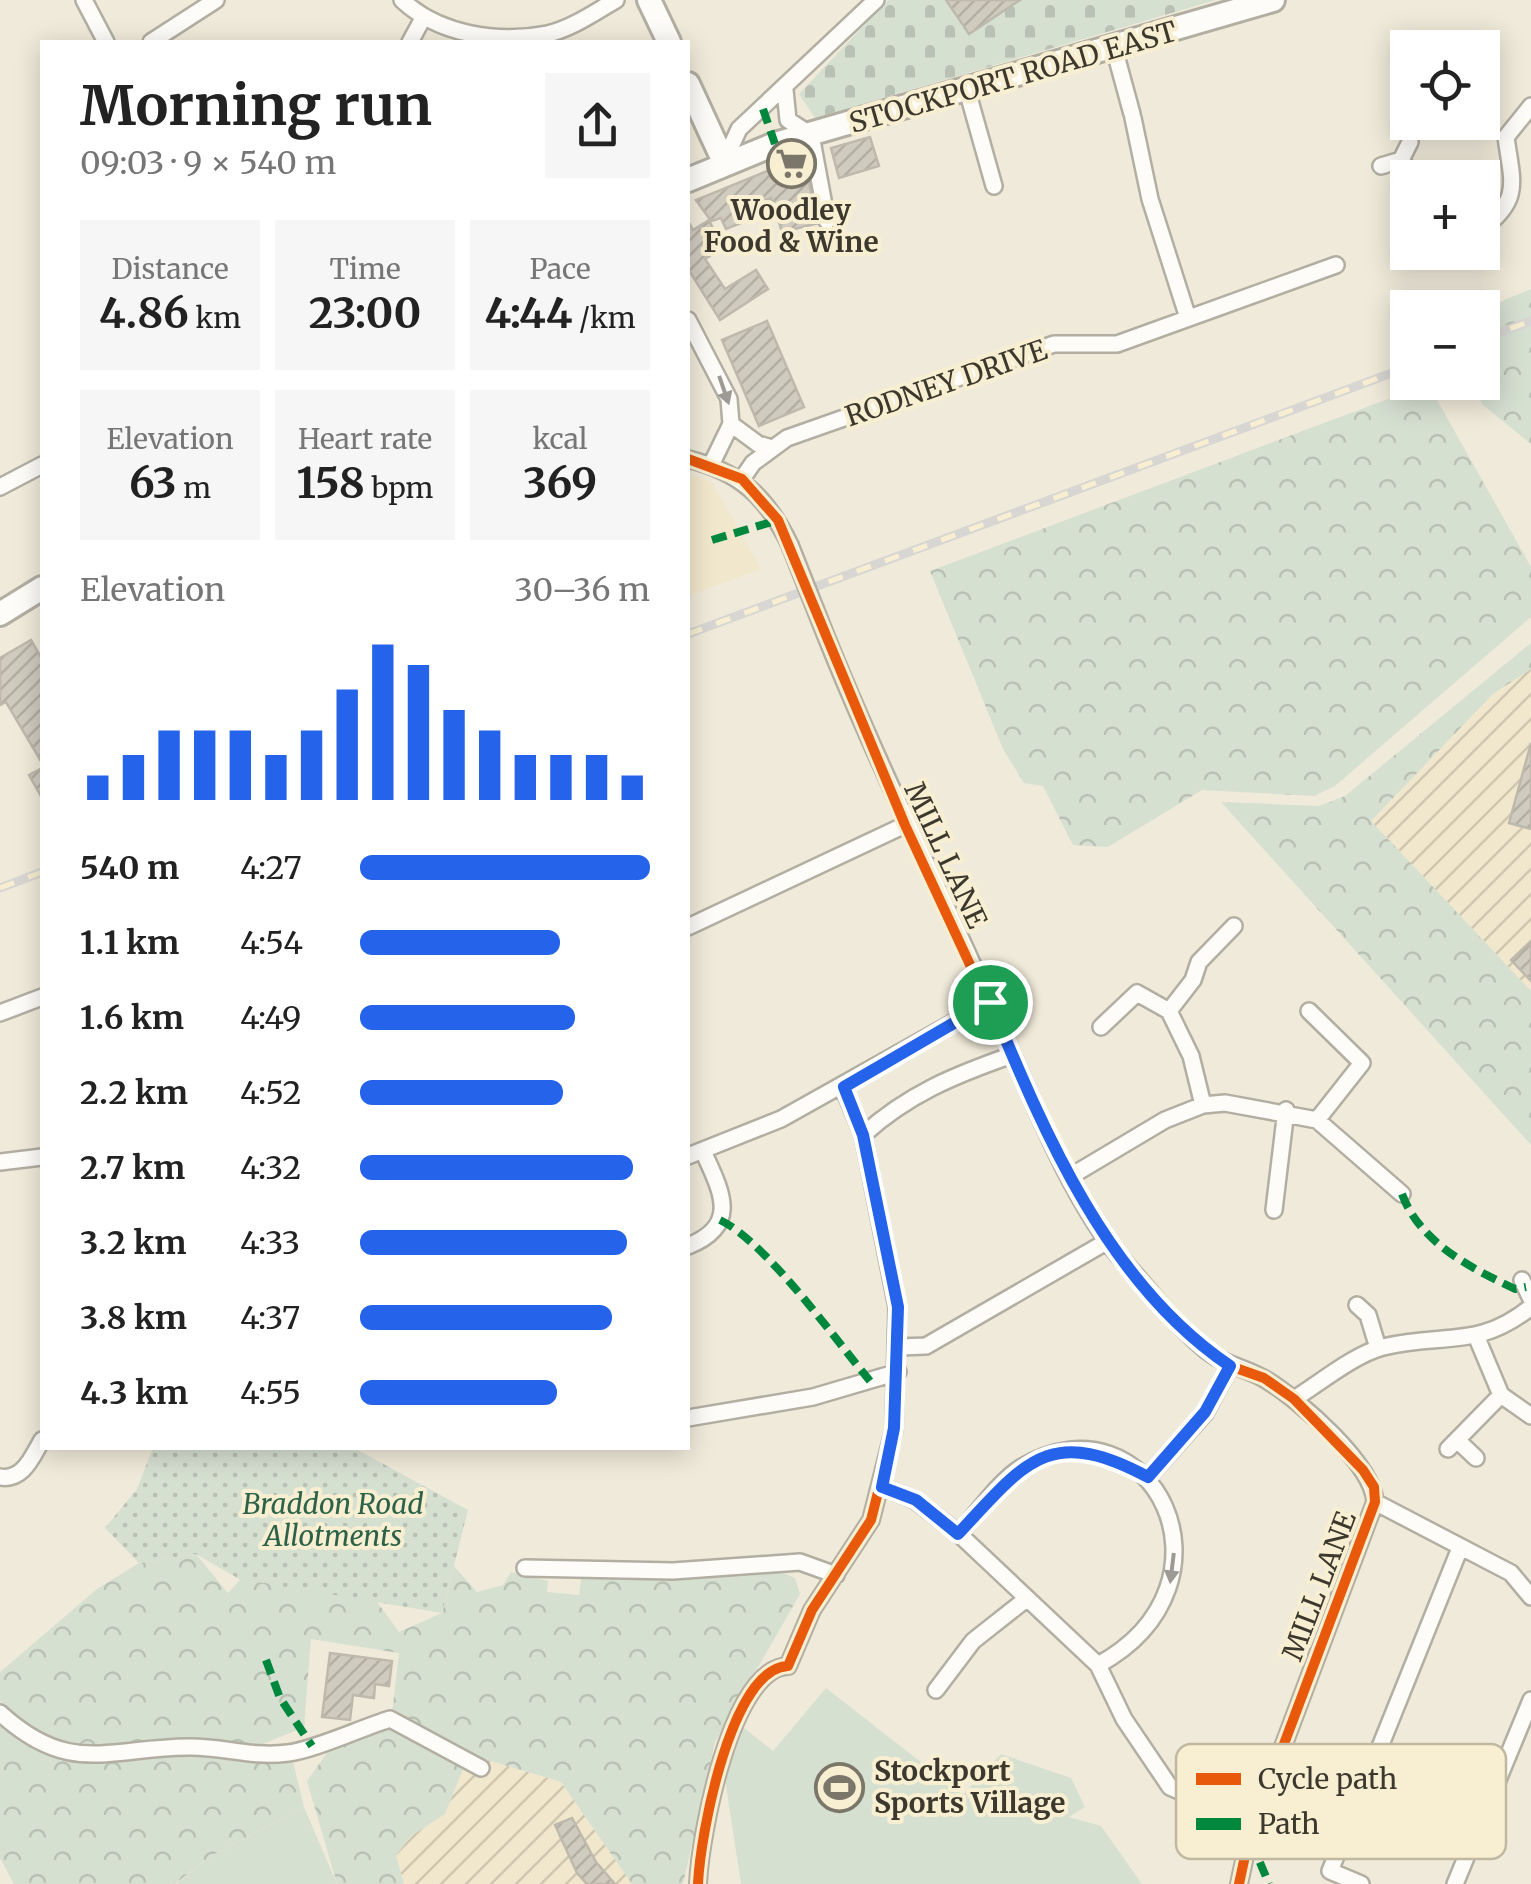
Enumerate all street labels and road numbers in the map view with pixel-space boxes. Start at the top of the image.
street label: STOCKPORT ROAD EAST [845,13,1181,141]
street label: RODNEY DRIVE [840,332,1052,434]
street label: MILL LANE [897,776,996,934]
street label: MILL LANE [1274,1506,1364,1666]

